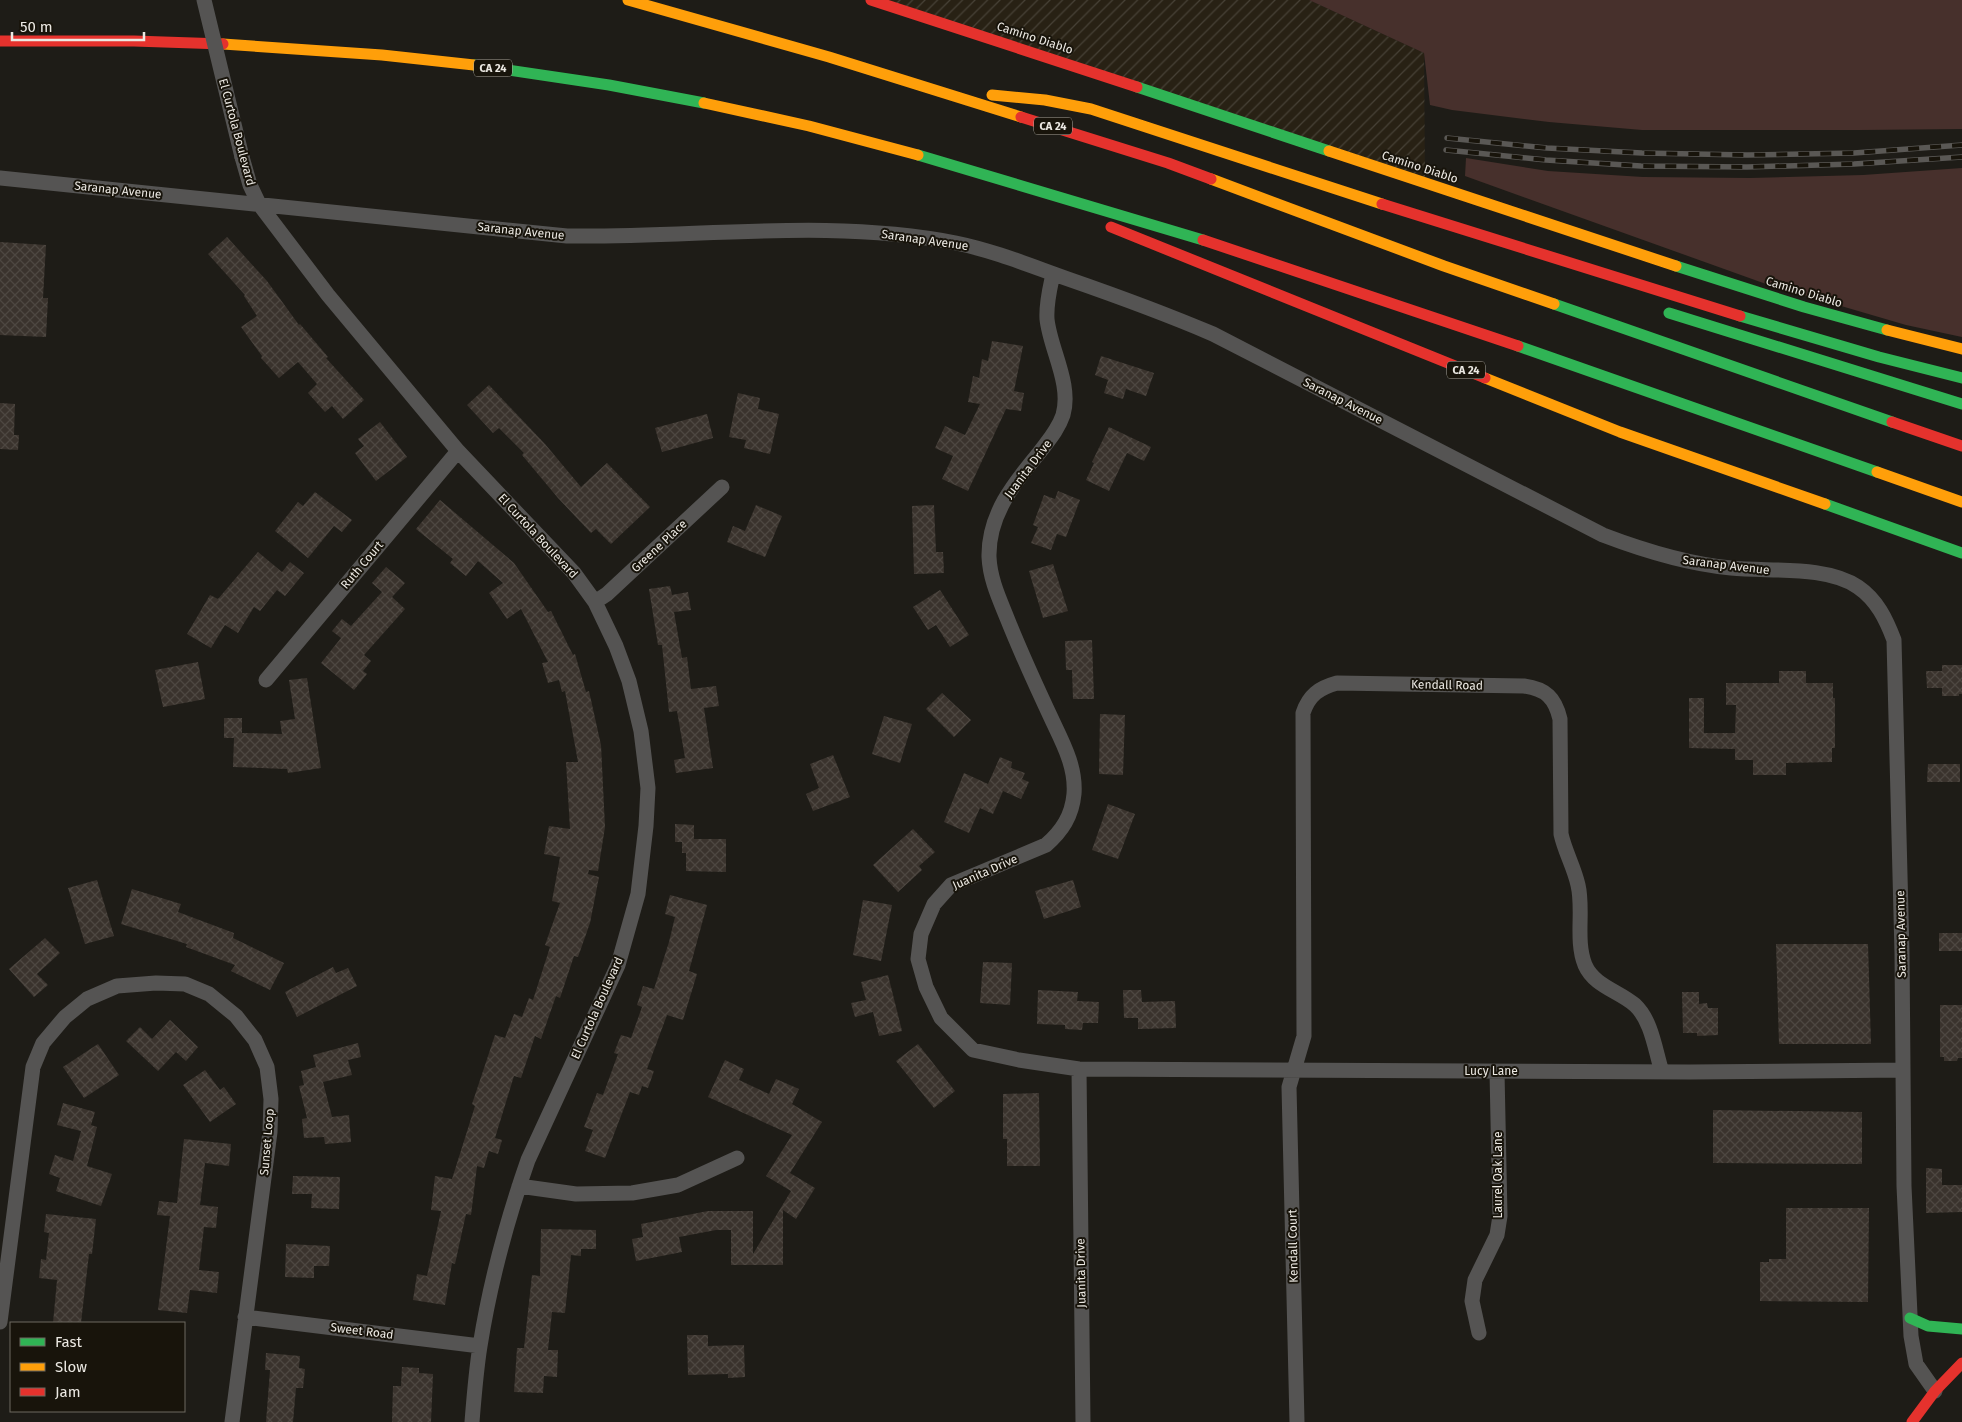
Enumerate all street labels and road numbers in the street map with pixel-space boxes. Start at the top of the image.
street label: Camino Diablo [995,19,1075,57]
road number: CA 24 [474,59,512,76]
street label: El Curtola Boulevard [216,77,258,187]
road number: CA 24 [1034,118,1072,134]
street label: Camino Diablo [1380,148,1460,186]
street label: Saranap Avenue [74,178,162,202]
street label: Saranap Avenue [477,219,565,243]
street label: Saranap Avenue [881,227,969,253]
street label: Camino Diablo [1764,274,1844,310]
road number: CA 24 [1447,362,1485,378]
street label: Saranap Avenue [1301,375,1385,427]
street label: Juanita Drive [1001,437,1055,501]
street label: El Curtola Boulevard [495,491,581,581]
street label: Greene Place [628,517,690,575]
street label: Ruth Court [338,538,387,592]
street label: Saranap Avenue [1682,553,1770,577]
street label: Kendall Road [1411,677,1483,693]
street label: Juanita Drive [950,851,1020,893]
street label: Saranap Avenue [1893,890,1909,978]
street label: El Curtola Boulevard [568,955,626,1061]
street label: Lucy Lane [1464,1064,1518,1078]
street label: Sunset Loop [257,1108,277,1176]
street label: Laurel Oak Lane [1491,1132,1505,1218]
street label: Kendall Court [1285,1208,1301,1283]
street label: Juanita Drive [1073,1238,1089,1308]
street label: Sweet Road [330,1320,394,1342]

